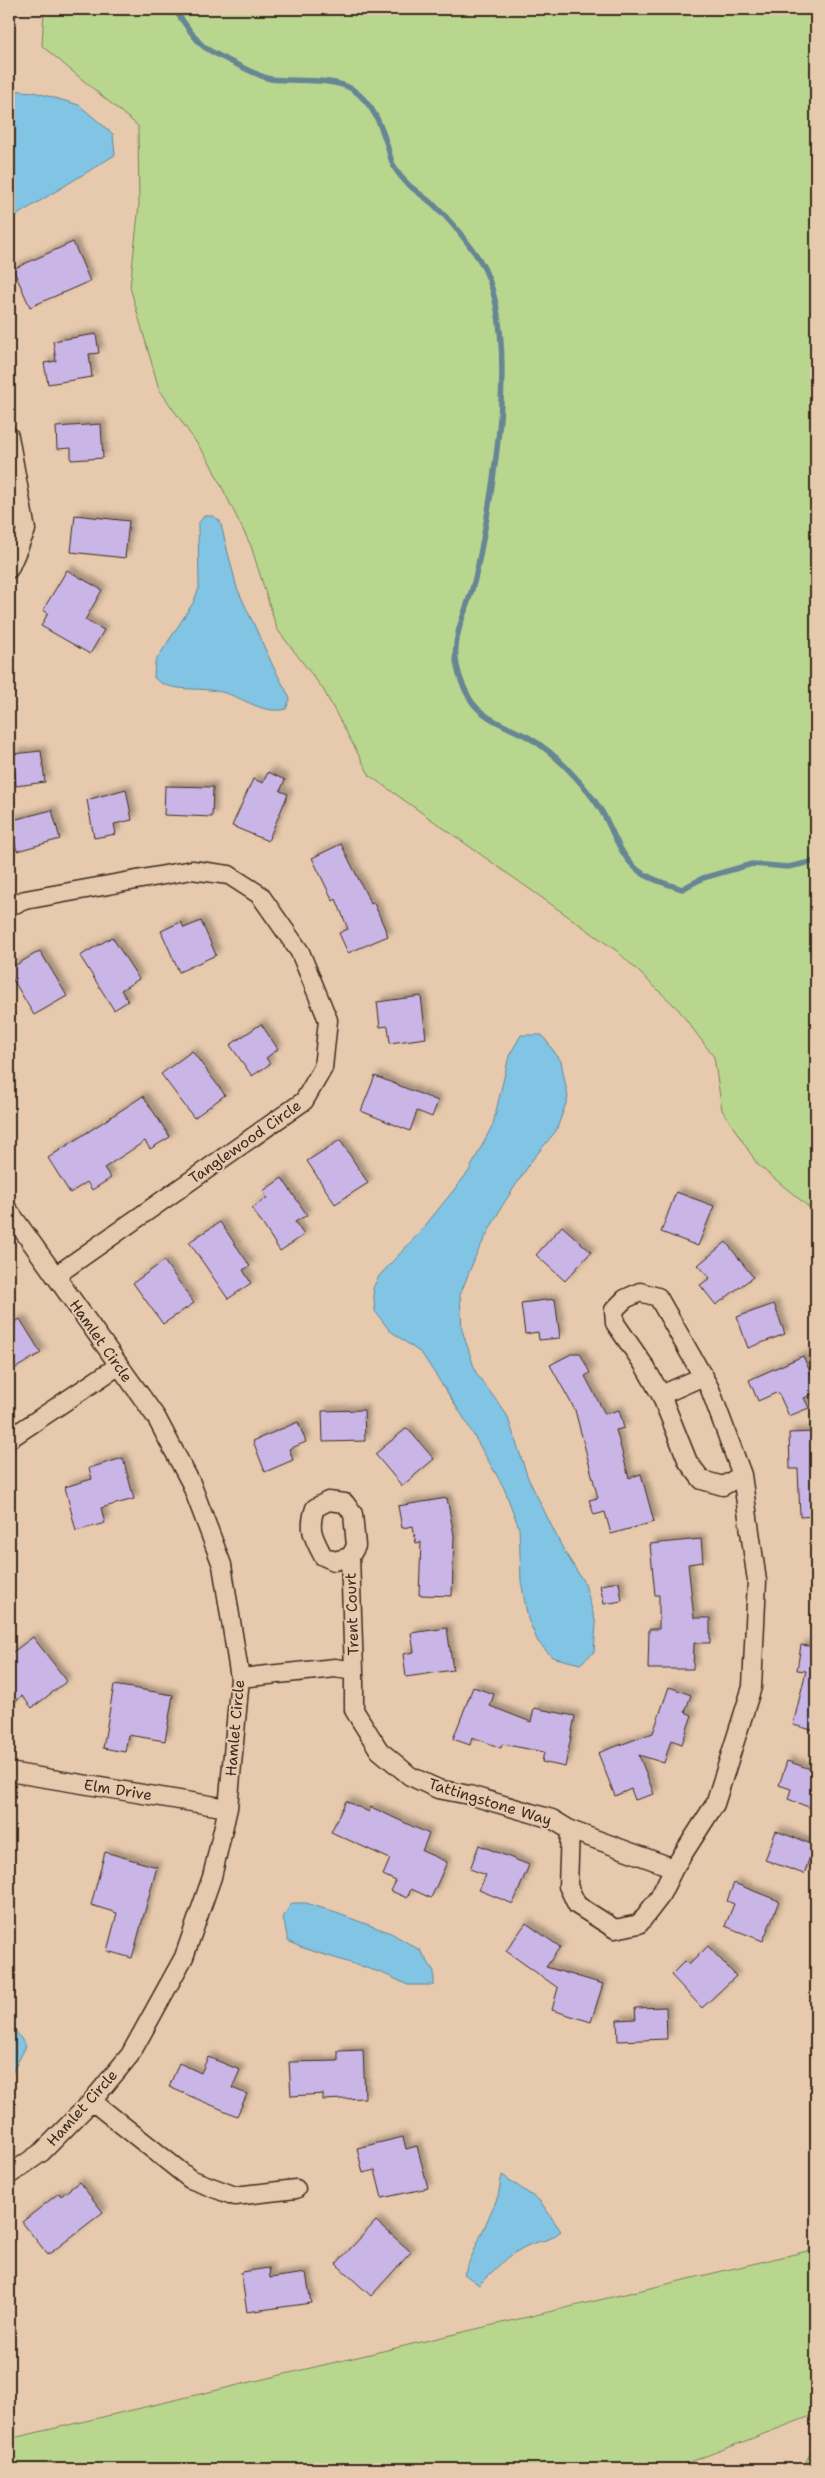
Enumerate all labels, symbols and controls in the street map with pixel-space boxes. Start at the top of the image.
street label: Tanglewood Circle [185,1096,305,1188]
street label: Hamlet Circle [65,1296,137,1386]
street label: Trent Court [341,1572,363,1656]
street label: Hamlet Circle [221,1679,249,1777]
street label: Tattingstone Way [426,1774,554,1830]
street label: Elm Drive [83,1775,153,1805]
street label: Hamlet Circle [42,2065,122,2151]

